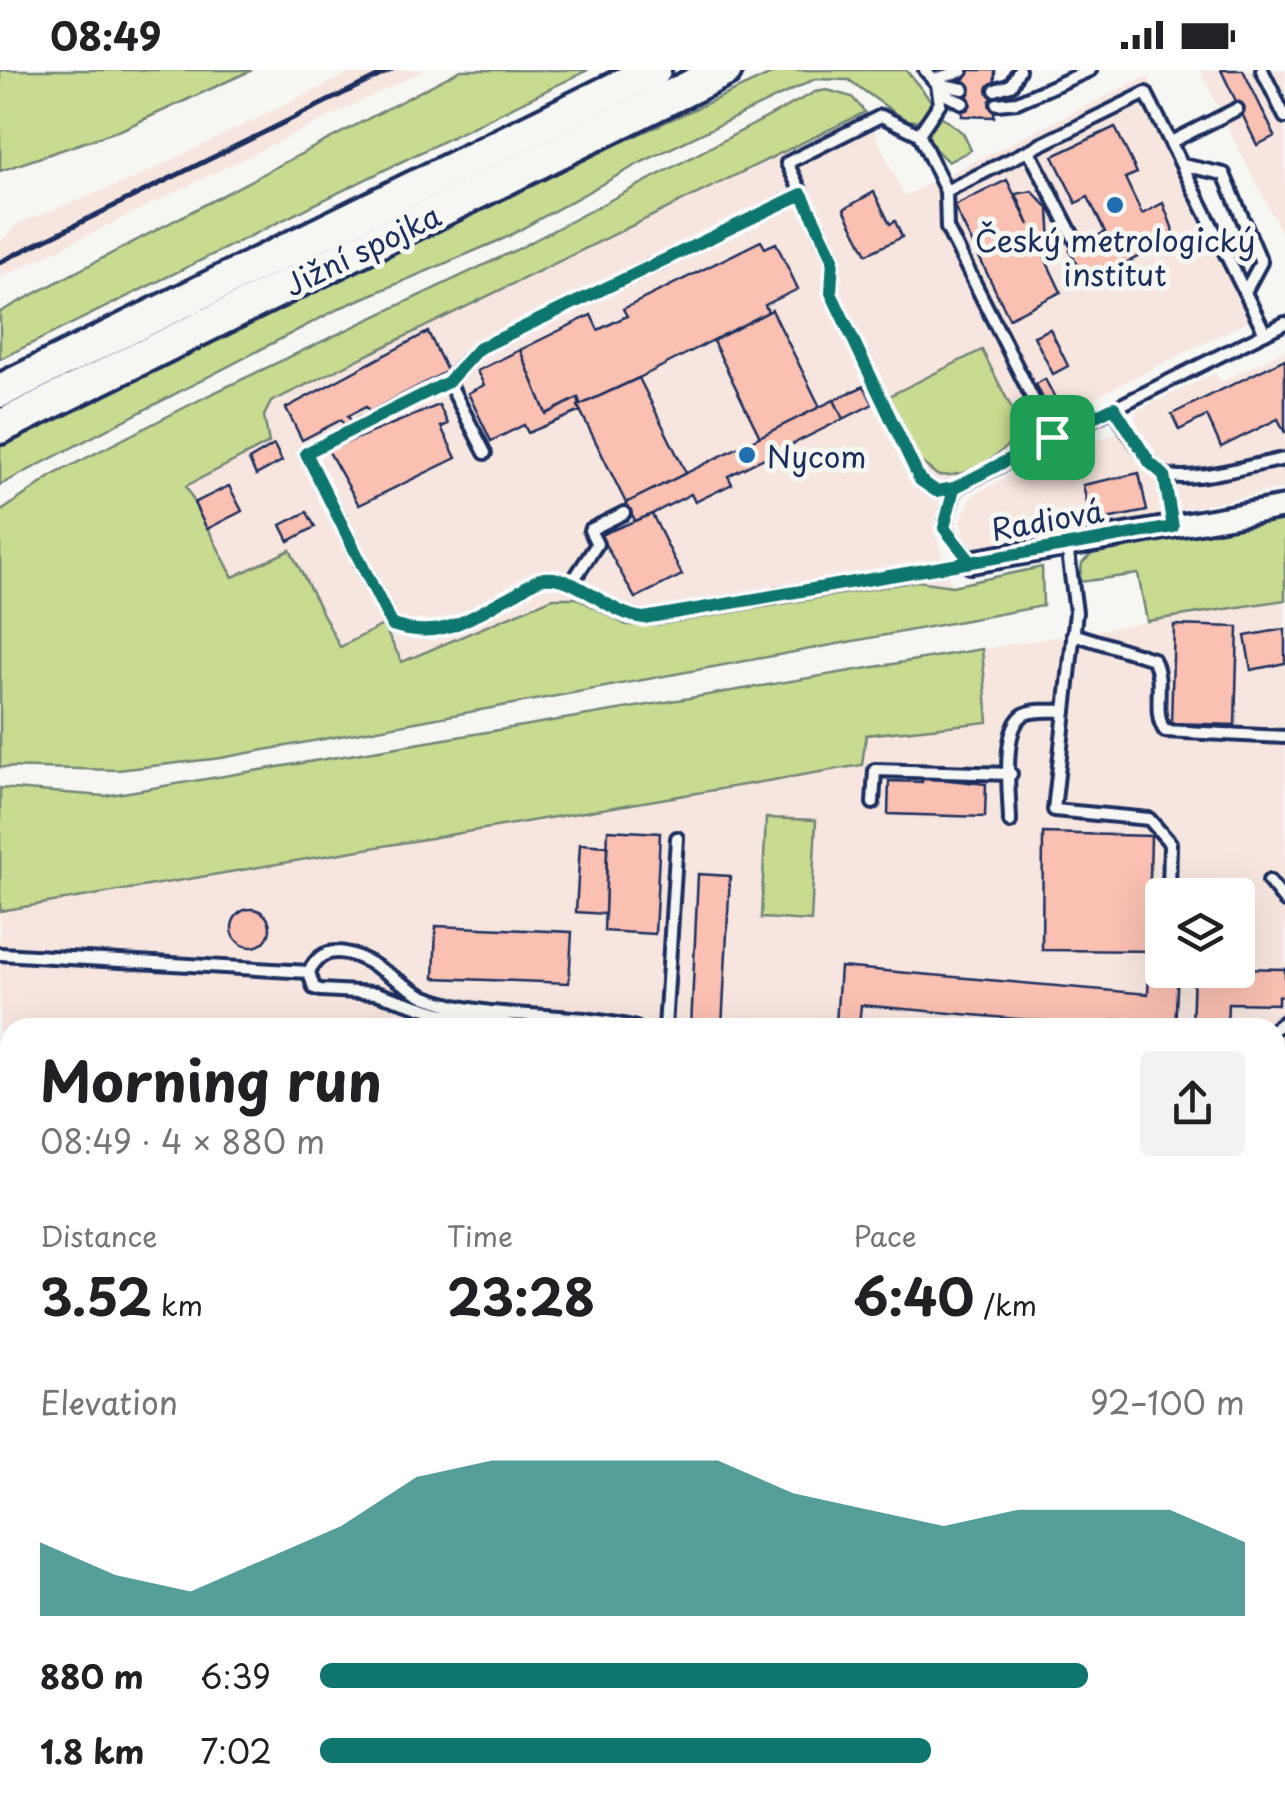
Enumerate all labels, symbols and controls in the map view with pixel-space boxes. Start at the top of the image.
text: 08:49 [50,7,162,64]
street label: Jižní spojka [276,192,448,306]
marker: Český metrologický institut [1104,194,1126,216]
place label: Český metrologický institut [975,217,1255,296]
pin [1010,395,1095,480]
icon: arrive [1025,410,1080,465]
place label: Nycom [767,433,867,478]
marker: Nycom [736,444,758,466]
street label: Radiová [987,487,1107,551]
map controls [1145,878,1255,988]
button: layers [1145,878,1255,988]
text: Morning run [40,1038,382,1121]
button: share [1140,1051,1245,1156]
text: 08:49 · 4 × 880 m [40,1117,325,1165]
text: Distance [40,1214,158,1257]
text: Time [447,1214,513,1257]
text: Pace [853,1214,917,1257]
text: 3.52 [40,1257,152,1333]
text: 23:28 [447,1257,595,1333]
text: 6:40 [853,1257,974,1333]
text: km [152,1283,203,1326]
text: /km [974,1283,1037,1326]
text: Elevation [40,1378,178,1426]
text: 92–100 m [1090,1378,1245,1426]
text: 880 m [40,1652,144,1700]
text: 6:39 [200,1652,271,1700]
text: 1.8 km [40,1727,144,1775]
text: 7:02 [200,1727,272,1775]

